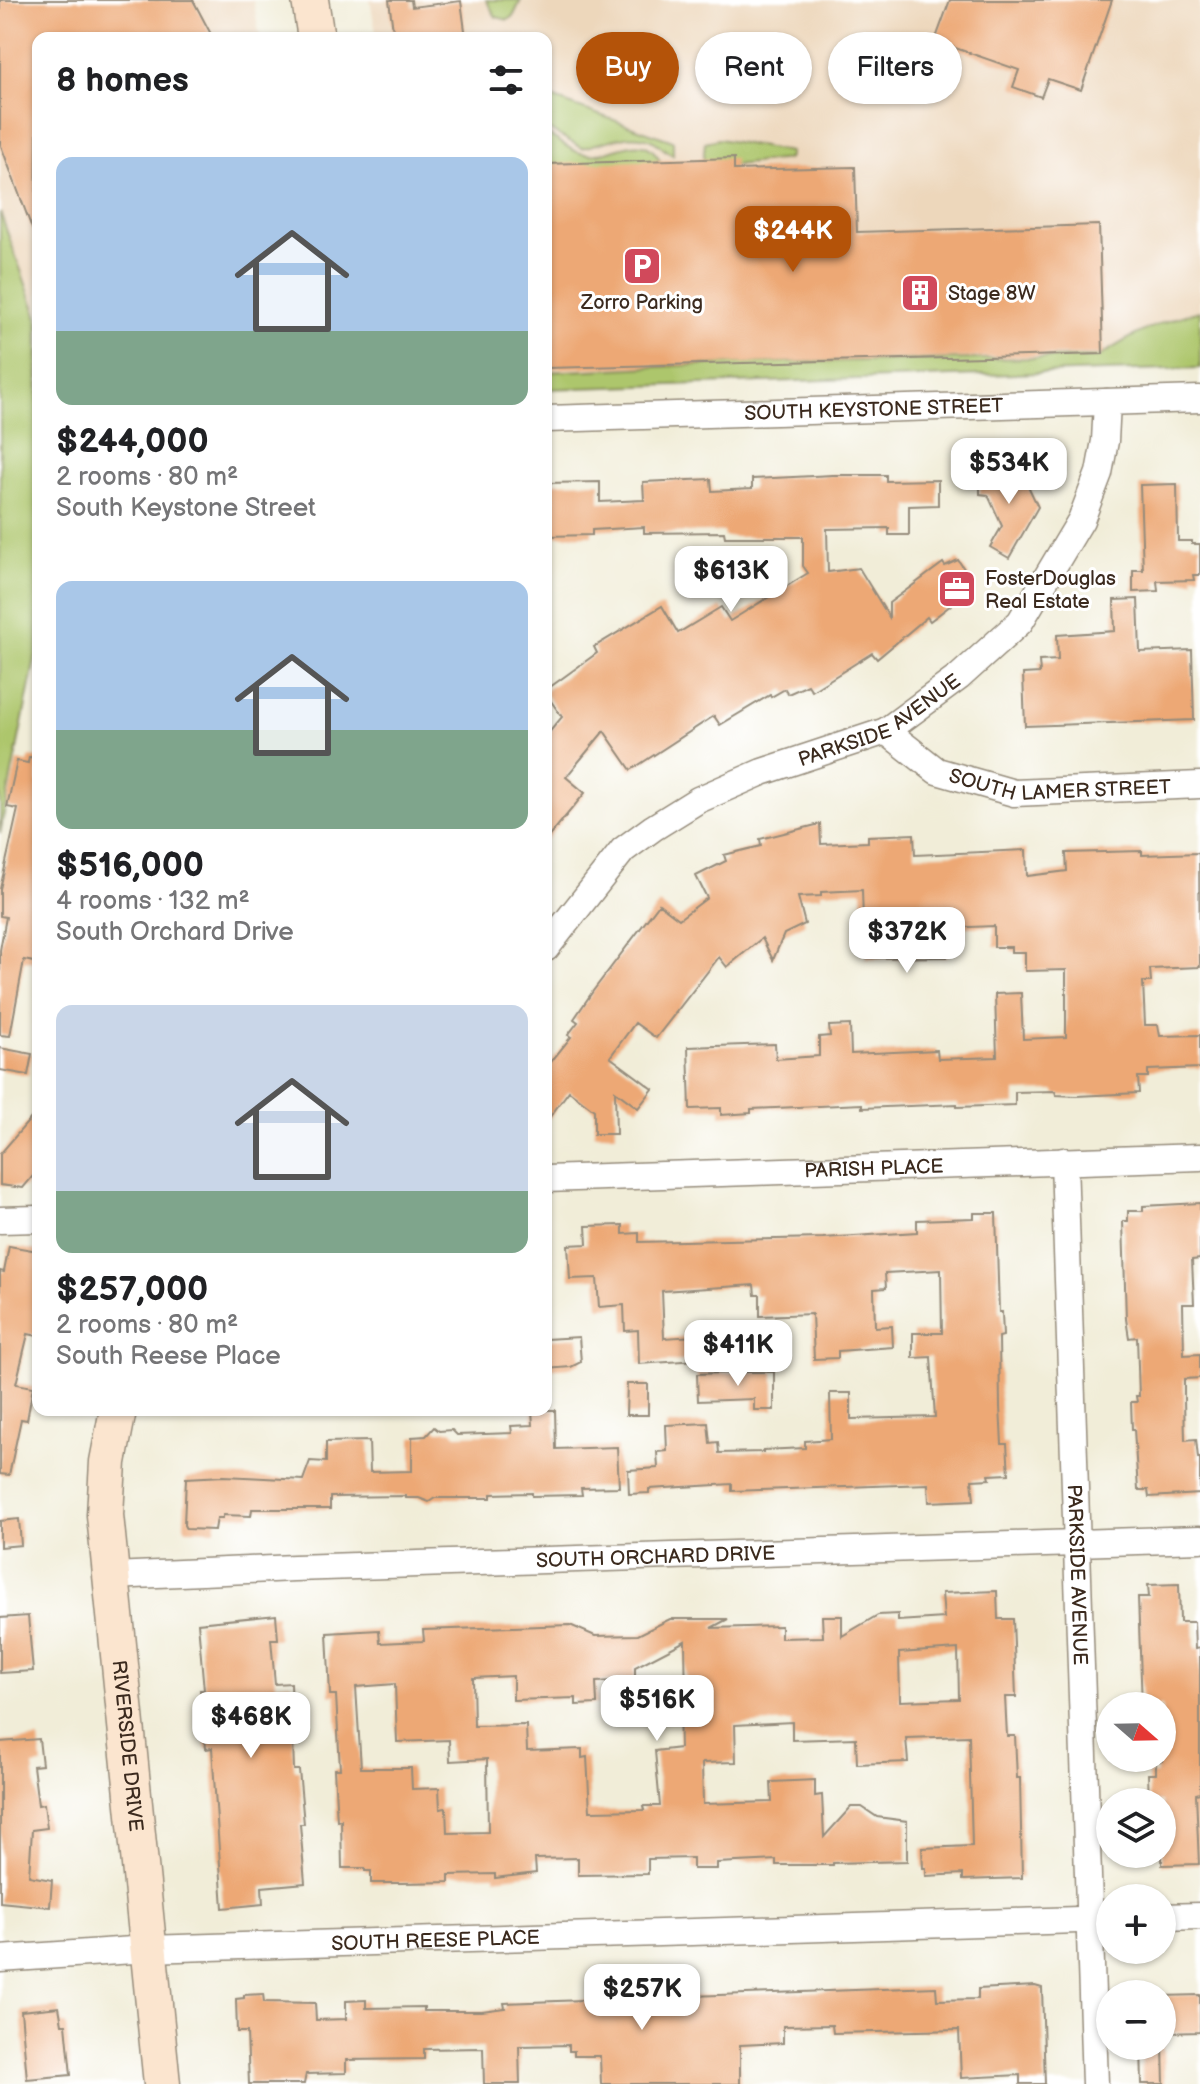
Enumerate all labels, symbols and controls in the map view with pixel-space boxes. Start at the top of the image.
chip: Buy [576,32,679,104]
chip: Rent [695,32,812,104]
chip: Filters [828,32,962,104]
icon: filters [484,58,528,102]
text: 8 homes [56,60,189,101]
pin: $244K [737,206,849,274]
icon: home [220,209,364,353]
text: $244K [753,216,833,247]
parking icon: Zorro Parking [621,245,663,287]
building icon: Stage 8W [899,272,941,314]
place label: Stage 8W [948,282,1036,306]
place label: Zorro Parking [580,291,703,315]
street label: SOUTH KEYSTONE STREET [744,394,1004,426]
text: $244,000 [56,421,209,462]
pin: $534K [953,438,1065,506]
text: $534K [969,448,1049,479]
text: 2 rooms · 80 m² [56,462,238,493]
text: South Keystone Street [56,493,316,524]
pin: $613K [675,546,787,614]
text: $613K [693,556,769,587]
place label: FosterDouglas Real Estate [985,567,1116,614]
office icon: FosterDouglas Real Estate [936,568,978,610]
icon: home [220,633,364,777]
street label: PARKSIDE AVENUE [795,669,965,772]
street label: SOUTH LAMER STREET [946,764,1171,806]
text: $516,000 [56,845,204,886]
text: 4 rooms · 132 m² [56,886,250,917]
pin: $372K [851,907,963,975]
text: South Orchard Drive [56,917,294,948]
text: $372K [867,917,947,948]
icon: home [220,1057,364,1201]
street label: PARISH PLACE [804,1155,944,1183]
text: $257,000 [56,1269,208,1310]
text: 2 rooms · 80 m² [56,1310,238,1341]
pin: $411K [682,1320,794,1388]
text: $411K [702,1330,774,1361]
text: South Reese Place [56,1341,281,1372]
street label: PARKSIDE AVENUE [1062,1484,1092,1666]
street label: SOUTH ORCHARD DRIVE [536,1542,776,1573]
street label: RIVERSIDE DRIVE [107,1659,148,1833]
pin: $516K [601,1675,713,1743]
text: $516K [619,1685,695,1716]
pin: $468K [195,1692,307,1760]
north arrow [1096,1692,1176,1772]
map controls [1096,1692,1176,2060]
text: $468K [210,1702,292,1733]
button: layers [1096,1788,1176,1868]
button: + [1096,1884,1176,1964]
street label: SOUTH REESE PLACE [331,1926,540,1956]
pin: $257K [586,1964,698,2032]
text: $257K [602,1974,682,2005]
button: − [1096,1980,1176,2060]

